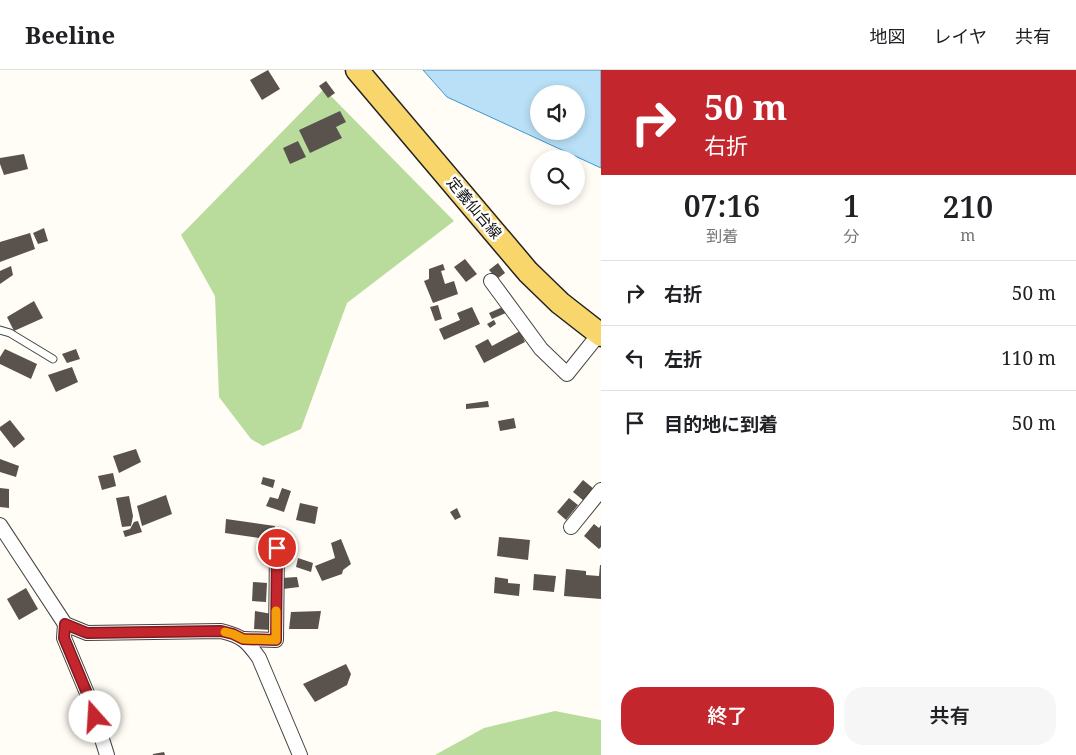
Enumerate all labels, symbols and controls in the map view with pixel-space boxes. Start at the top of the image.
text: Beeline [25,18,115,51]
text: 地図 [870,24,906,48]
text: レイヤ [934,24,987,48]
text: 共有 [1015,24,1051,48]
text: 50 m [704,83,787,130]
map controls [530,85,585,205]
button: sound [530,85,585,140]
icon: right [621,90,686,155]
text: 右折 [704,130,748,160]
button: search [530,150,585,205]
street label: 定義仙台線 [443,172,507,243]
text: 07:16 [684,185,760,226]
text: 1 [843,185,860,226]
text: 210 [943,186,993,227]
text: m [960,224,975,246]
text: 到着 [706,225,738,247]
text: 分 [843,225,859,247]
icon: right [621,279,649,307]
text: 50 m [1012,280,1056,306]
text: 右折 [664,281,702,307]
icon: left [621,344,649,372]
text: 110 m [1001,345,1056,371]
text: 左折 [664,346,702,372]
icon: arrive [621,409,649,437]
text: 50 m [1012,410,1056,436]
text: 目的地に到着 [664,411,778,437]
pin [256,527,298,569]
icon: arrive [263,534,291,562]
button: 終了 [621,687,834,745]
button: 共有 [844,687,1056,745]
position arrow [68,690,120,742]

